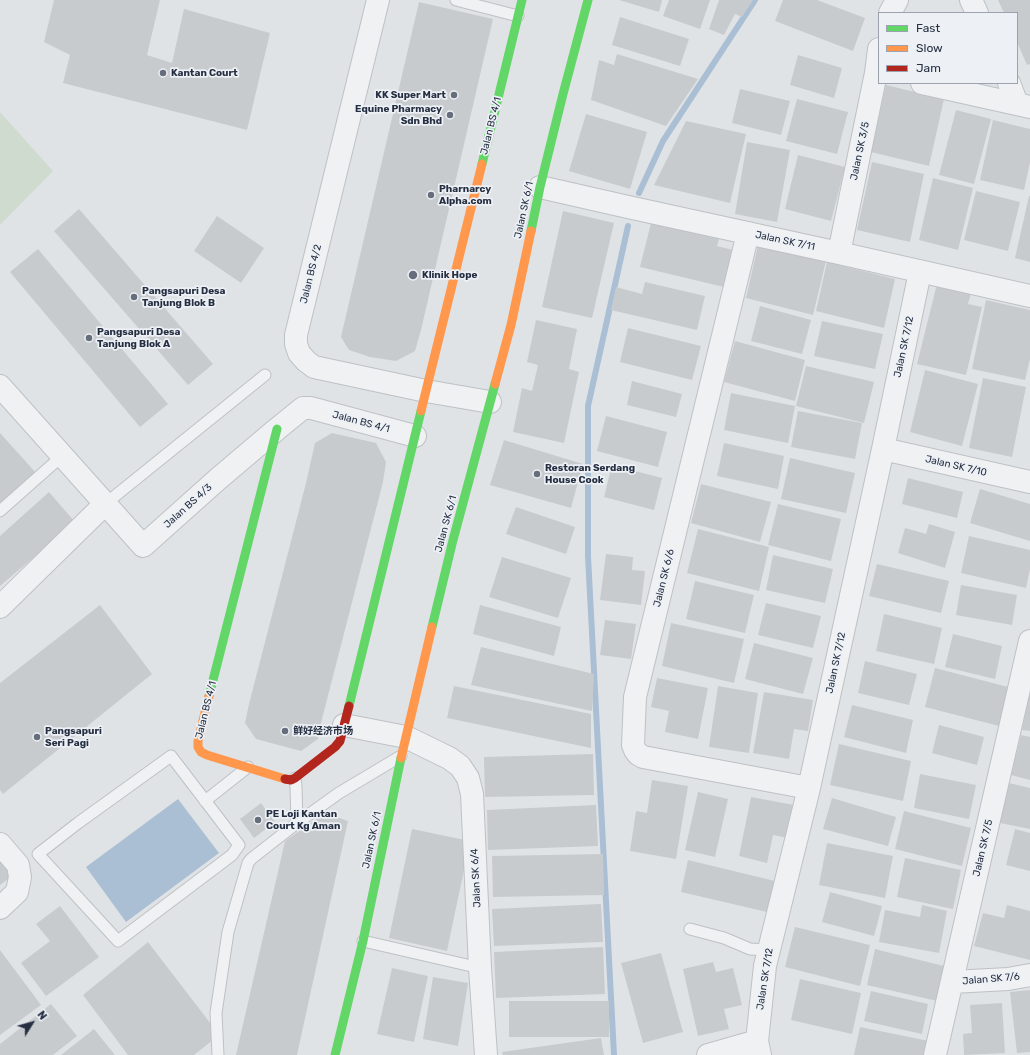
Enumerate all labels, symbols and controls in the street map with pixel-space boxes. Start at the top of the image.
legend [878,12,1018,84]
text: Fast [916,21,940,35]
text: Slow [916,41,943,55]
text: Jam [916,61,941,75]
place label: Kantan Court [171,67,238,79]
marker: Kantan Court [158,68,168,78]
place label: KK Super Mart [375,89,446,101]
marker: KK Super Mart [449,90,459,100]
street label: Jalan BS 4/1 [478,96,504,156]
place label: Equine Pharmacy Sdn Bhd [355,103,442,126]
marker: Equine Pharmacy Sdn Bhd [445,110,455,120]
street label: Jalan SK 3/5 [848,121,872,181]
street label: Jalan SK 6/1 [512,180,536,240]
place label: Pharnarcy Alpha.com [439,183,492,206]
marker: Pharnarcy Alpha.com [426,190,436,200]
street label: Jalan SK 7/11 [754,229,816,253]
street label: Jalan BS 4/2 [298,243,324,305]
marker: Klinik Hope [407,269,419,281]
place label: Klinik Hope [422,269,477,281]
place label: Pangsapuri Desa Tanjung Blok B [142,285,226,308]
marker: Pangsapuri Desa Tanjung Blok B [129,292,139,302]
street label: Jalan SK 7/12 [892,315,916,379]
place label: Pangsapuri Desa Tanjung Blok A [97,326,181,350]
marker: Pangsapuri Desa Tanjung Blok A [84,333,94,343]
street label: Jalan BS 4/1 [331,409,391,435]
street label: Jalan SK 7/10 [924,453,988,479]
place label: Restoran Serdang House Cook [545,462,635,486]
marker: Restoran Serdang House Cook [532,469,542,479]
street label: Jalan BS 4/3 [161,481,215,531]
street label: Jalan SK 6/1 [433,494,459,554]
street label: Jalan SK 6/6 [651,548,677,608]
street label: Jalan SK 7/12 [824,631,848,695]
street label: Jalan BS 4/1 [193,680,219,740]
place label: Pangsapuri Seri Pagi [45,725,102,748]
place label: 鲜好经济市场 [293,725,353,737]
marker: 鲜好经济市场 [280,726,290,736]
marker: Pangsapuri Seri Pagi [32,732,42,742]
place label: PE Loji Kantan Court Kg Aman [266,808,340,832]
street label: Jalan SK 6/1 [360,810,384,870]
marker: PE Loji Kantan Court Kg Aman [253,815,263,825]
street label: Jalan SK 7/5 [971,818,995,878]
street label: Jalan SK 6/4 [468,848,484,908]
street label: Jalan SK 7/12 [754,947,776,1011]
street label: Jalan SK 7/6 [962,971,1020,987]
north arrow [12,1003,52,1043]
text: N [34,1008,50,1023]

